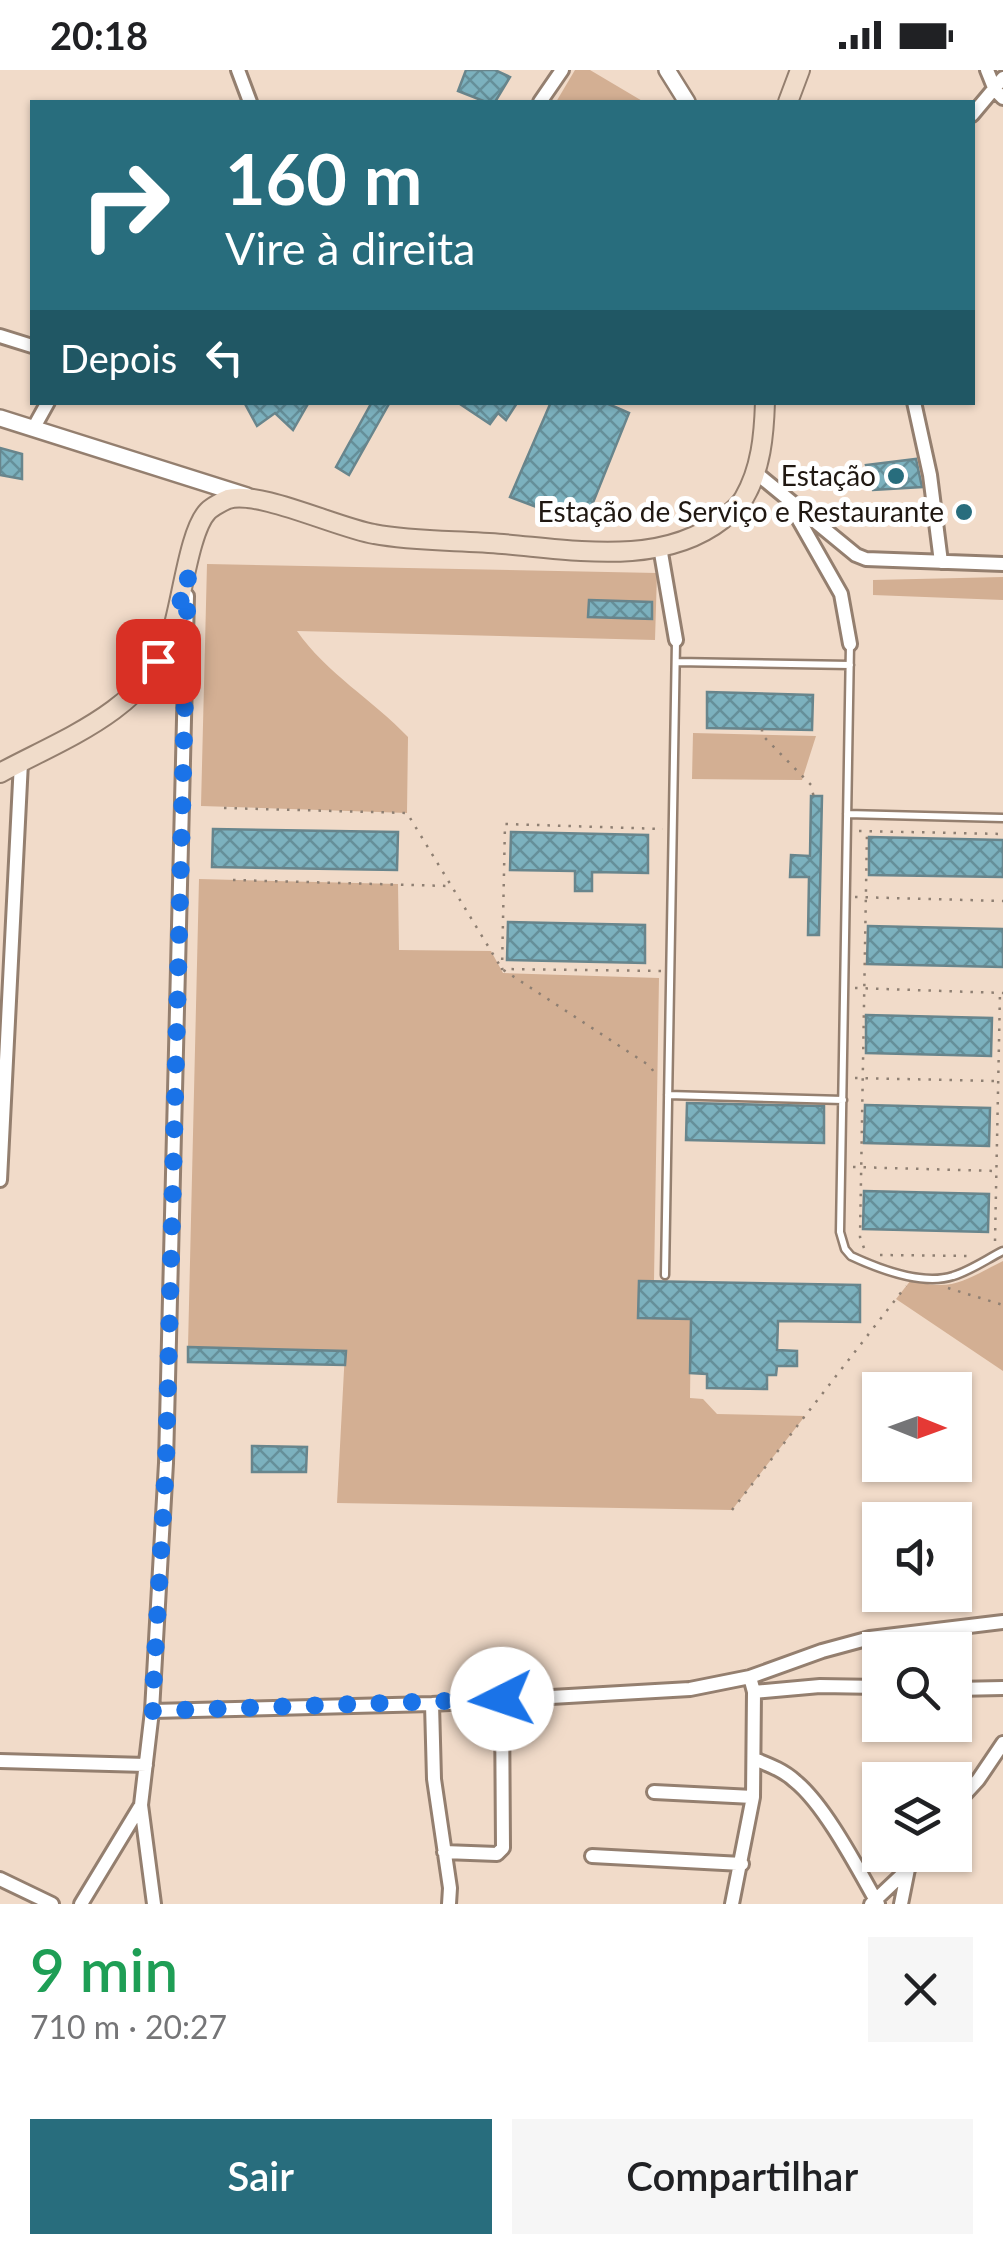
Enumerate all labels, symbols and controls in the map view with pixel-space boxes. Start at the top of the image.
text: 20:18 [50,12,148,58]
text: 160 m [225,136,422,220]
icon: right [60,140,190,270]
text: Vire à direita [225,221,475,275]
icon: left [197,330,252,385]
text: Depois [60,335,177,381]
place label: Estação [781,458,876,492]
marker: Estação [885,465,907,487]
place label: Estação de Serviço e Restaurante [537,494,944,528]
marker: Estação de Serviço e Restaurante [953,501,975,523]
pin [116,619,201,704]
icon: arrive [131,634,186,689]
north arrow [862,1372,972,1482]
map controls [862,1372,972,1872]
button: sound [862,1502,972,1612]
button: search [862,1632,972,1742]
position arrow [450,1647,554,1751]
button: layers [862,1762,972,1872]
text: 9 min [30,1933,178,2005]
button: close [868,1937,973,2042]
text: 710 m · 20:27 [30,2007,227,2046]
button: Sair [30,2119,492,2234]
button: Compartilhar [512,2119,973,2234]

